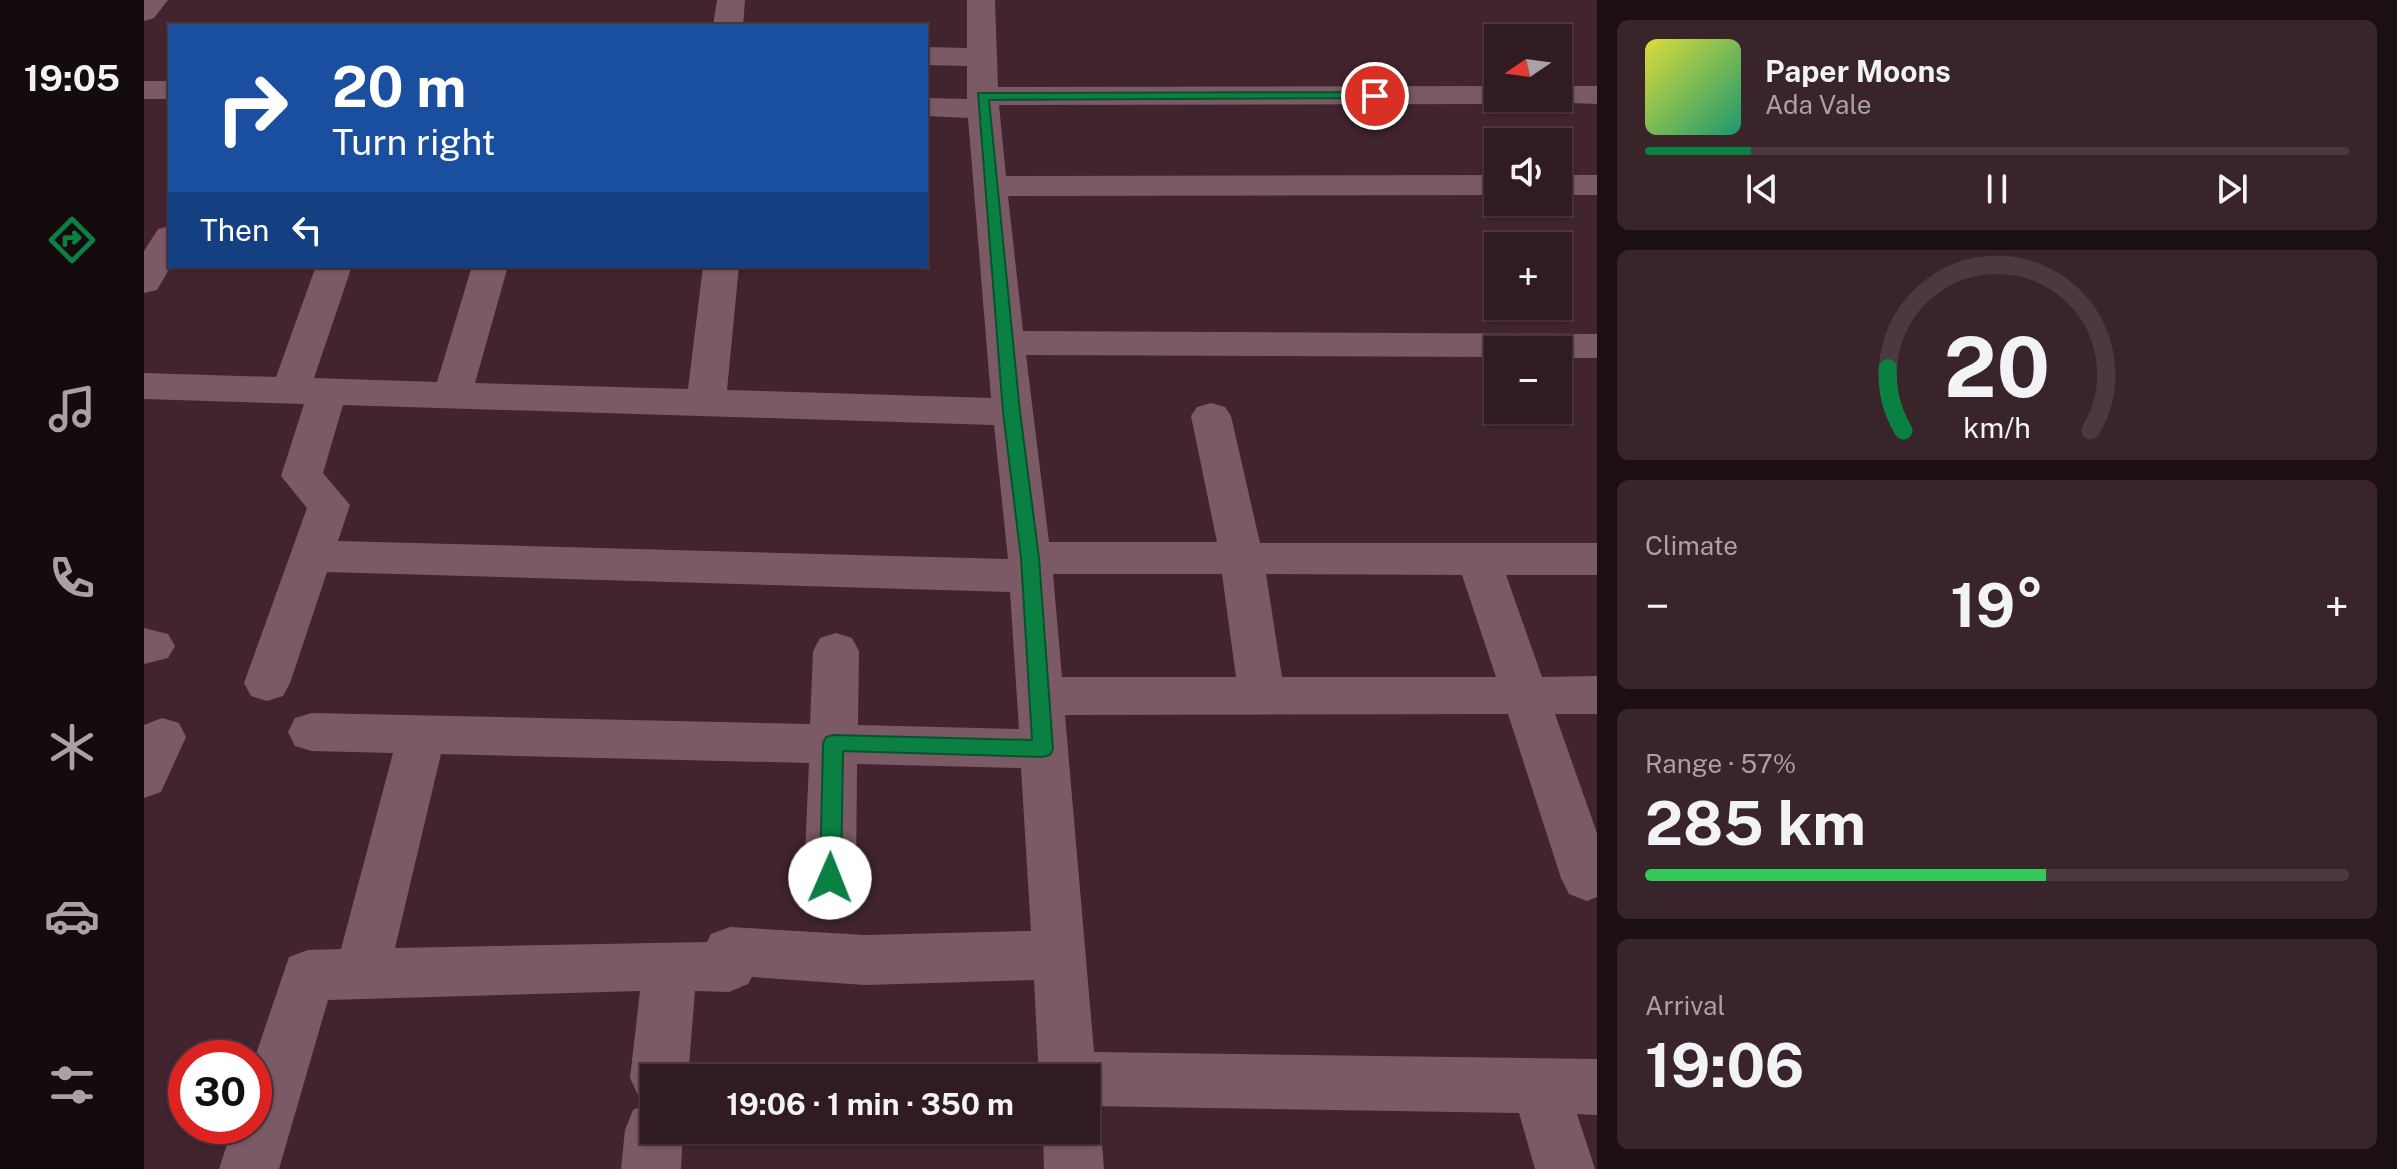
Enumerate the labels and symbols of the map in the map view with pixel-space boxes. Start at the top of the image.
north arrow [1484,24,1572,112]
pin [1341,62,1409,130]
position arrow [788,836,872,920]
speed limit sign: 30 [168,1040,272,1144]

